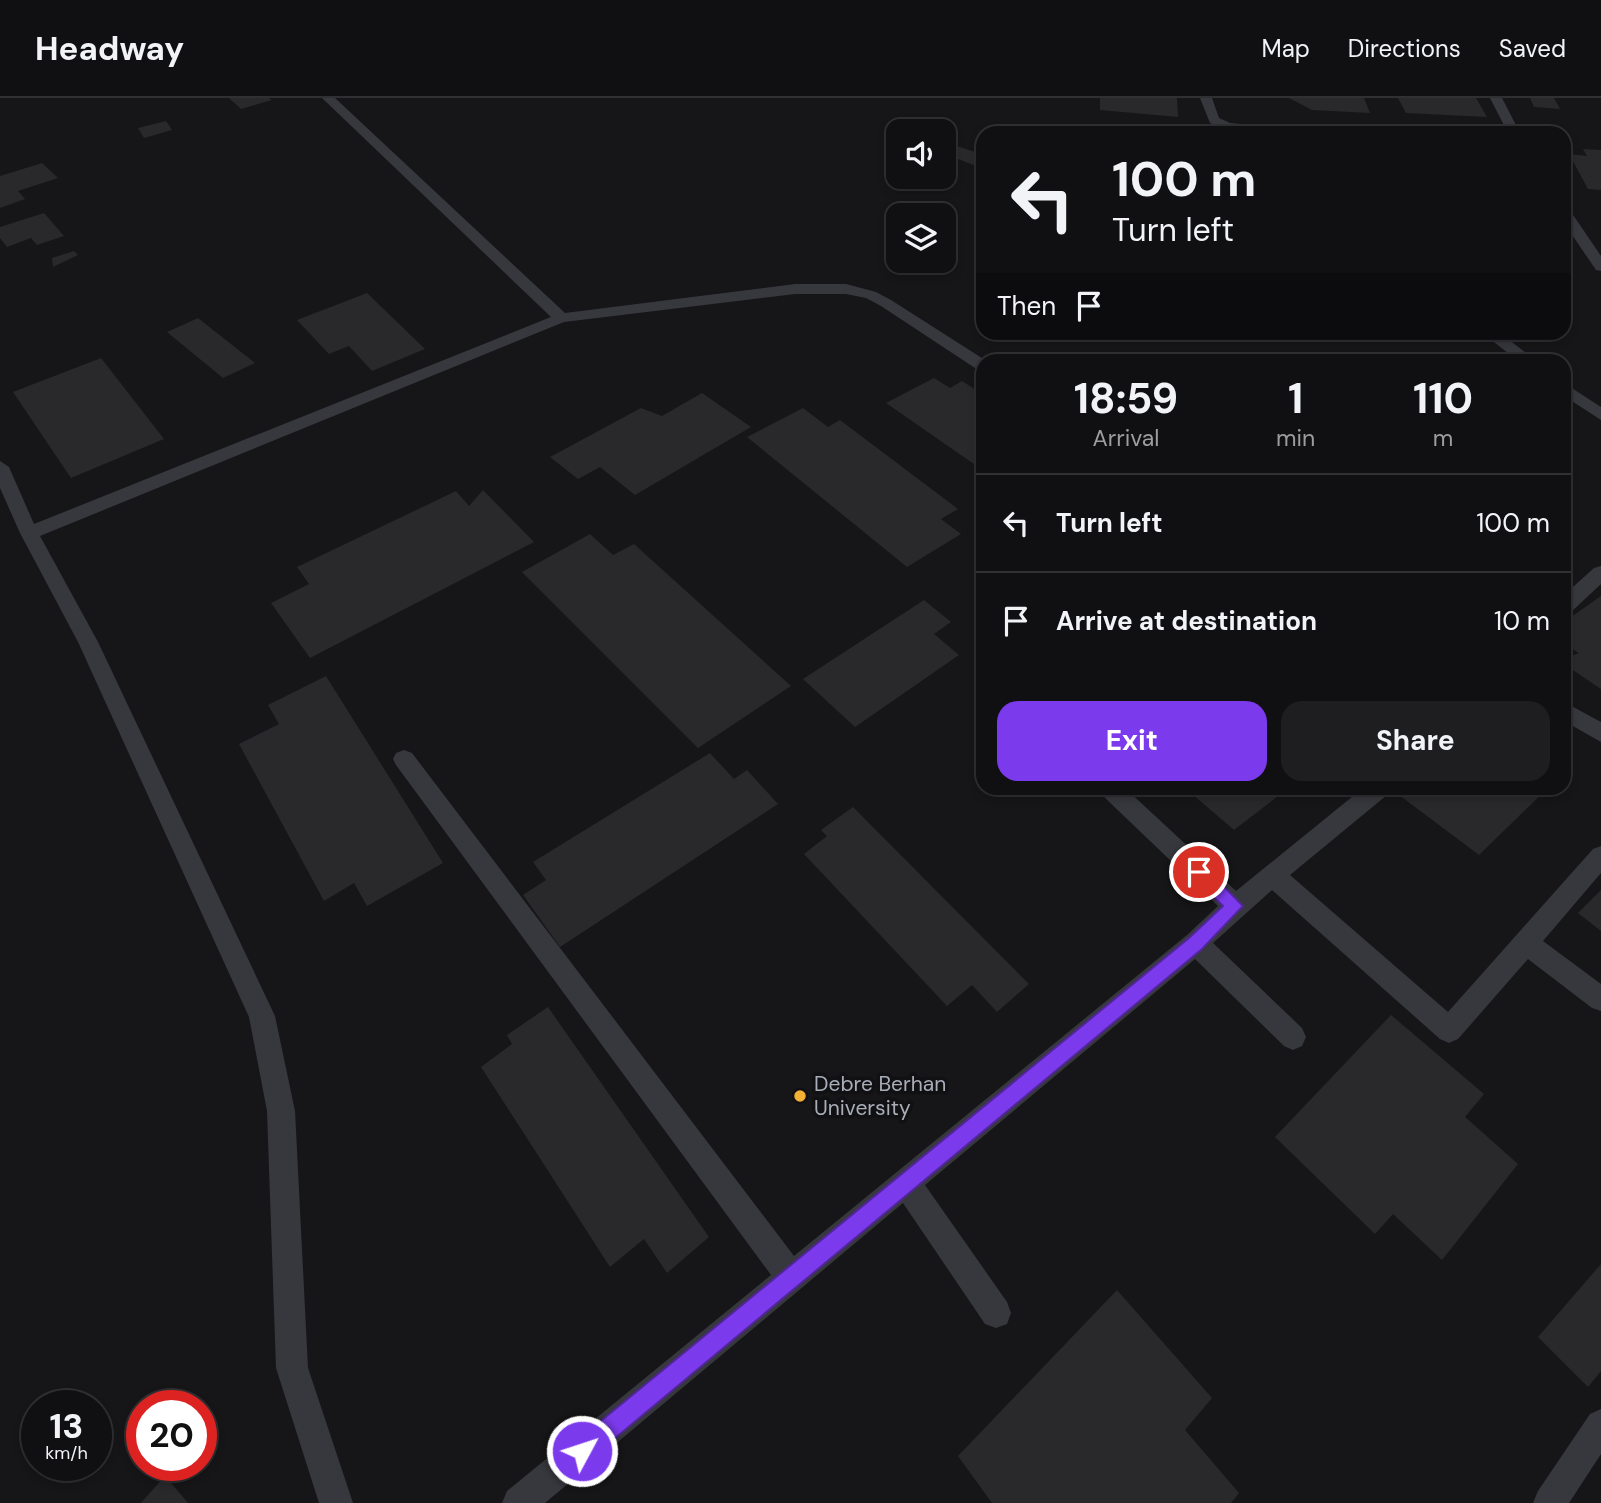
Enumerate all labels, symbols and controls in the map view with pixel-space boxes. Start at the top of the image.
text: Headway [35,27,184,70]
text: Map [1262,33,1310,64]
text: Directions [1348,33,1461,64]
text: Saved [1499,33,1566,64]
map controls [886,119,956,273]
button: sound [886,119,956,189]
text: 100 m [1112,147,1256,211]
icon: left [997,154,1088,245]
button: layers [886,203,956,273]
text: Turn left [1112,209,1234,251]
icon: arrive [1070,287,1108,325]
text: Then [997,289,1056,323]
text: 18:59 [1074,371,1178,426]
text: 1 [1288,371,1303,426]
text: 110 [1413,371,1473,426]
text: Arrival [1092,423,1159,453]
text: min [1276,423,1315,453]
text: m [1433,423,1453,453]
icon: left [997,504,1035,542]
text: Turn left [1056,506,1163,540]
text: 100 m [1476,506,1550,540]
icon: arrive [997,602,1035,640]
text: Arrive at destination [1056,604,1317,638]
text: 10 m [1494,604,1550,638]
button: Exit [997,701,1267,781]
button: Share [1281,701,1550,781]
pin [1169,842,1229,902]
icon: arrive [1180,853,1218,891]
place label: Debre Berhan University [814,1070,946,1122]
marker: Debre Berhan University [792,1088,808,1104]
speed limit sign: 20 [126,1390,217,1481]
text: 13 [50,1403,83,1449]
position arrow [545,1414,619,1488]
text: km/h [45,1441,88,1465]

